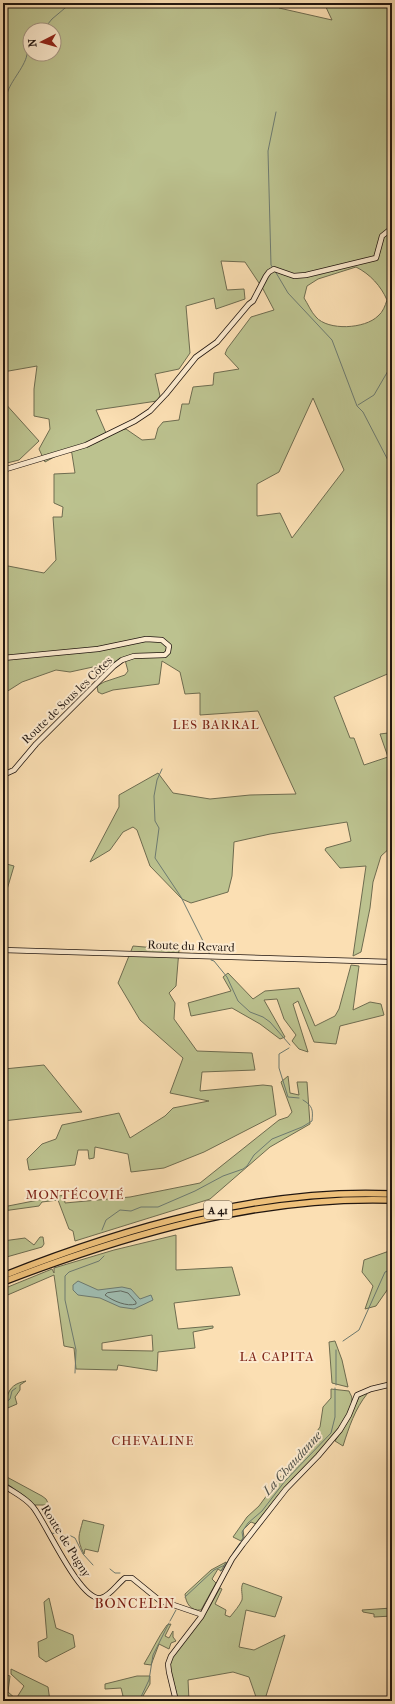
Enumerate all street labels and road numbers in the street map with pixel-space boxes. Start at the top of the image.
street label: Route de Sous les Côtes [19,653,115,747]
street label: Route du Revard [147,937,235,955]
road number: A 41 [204,1201,232,1219]
street label: Route de Pugny [38,1502,94,1580]

